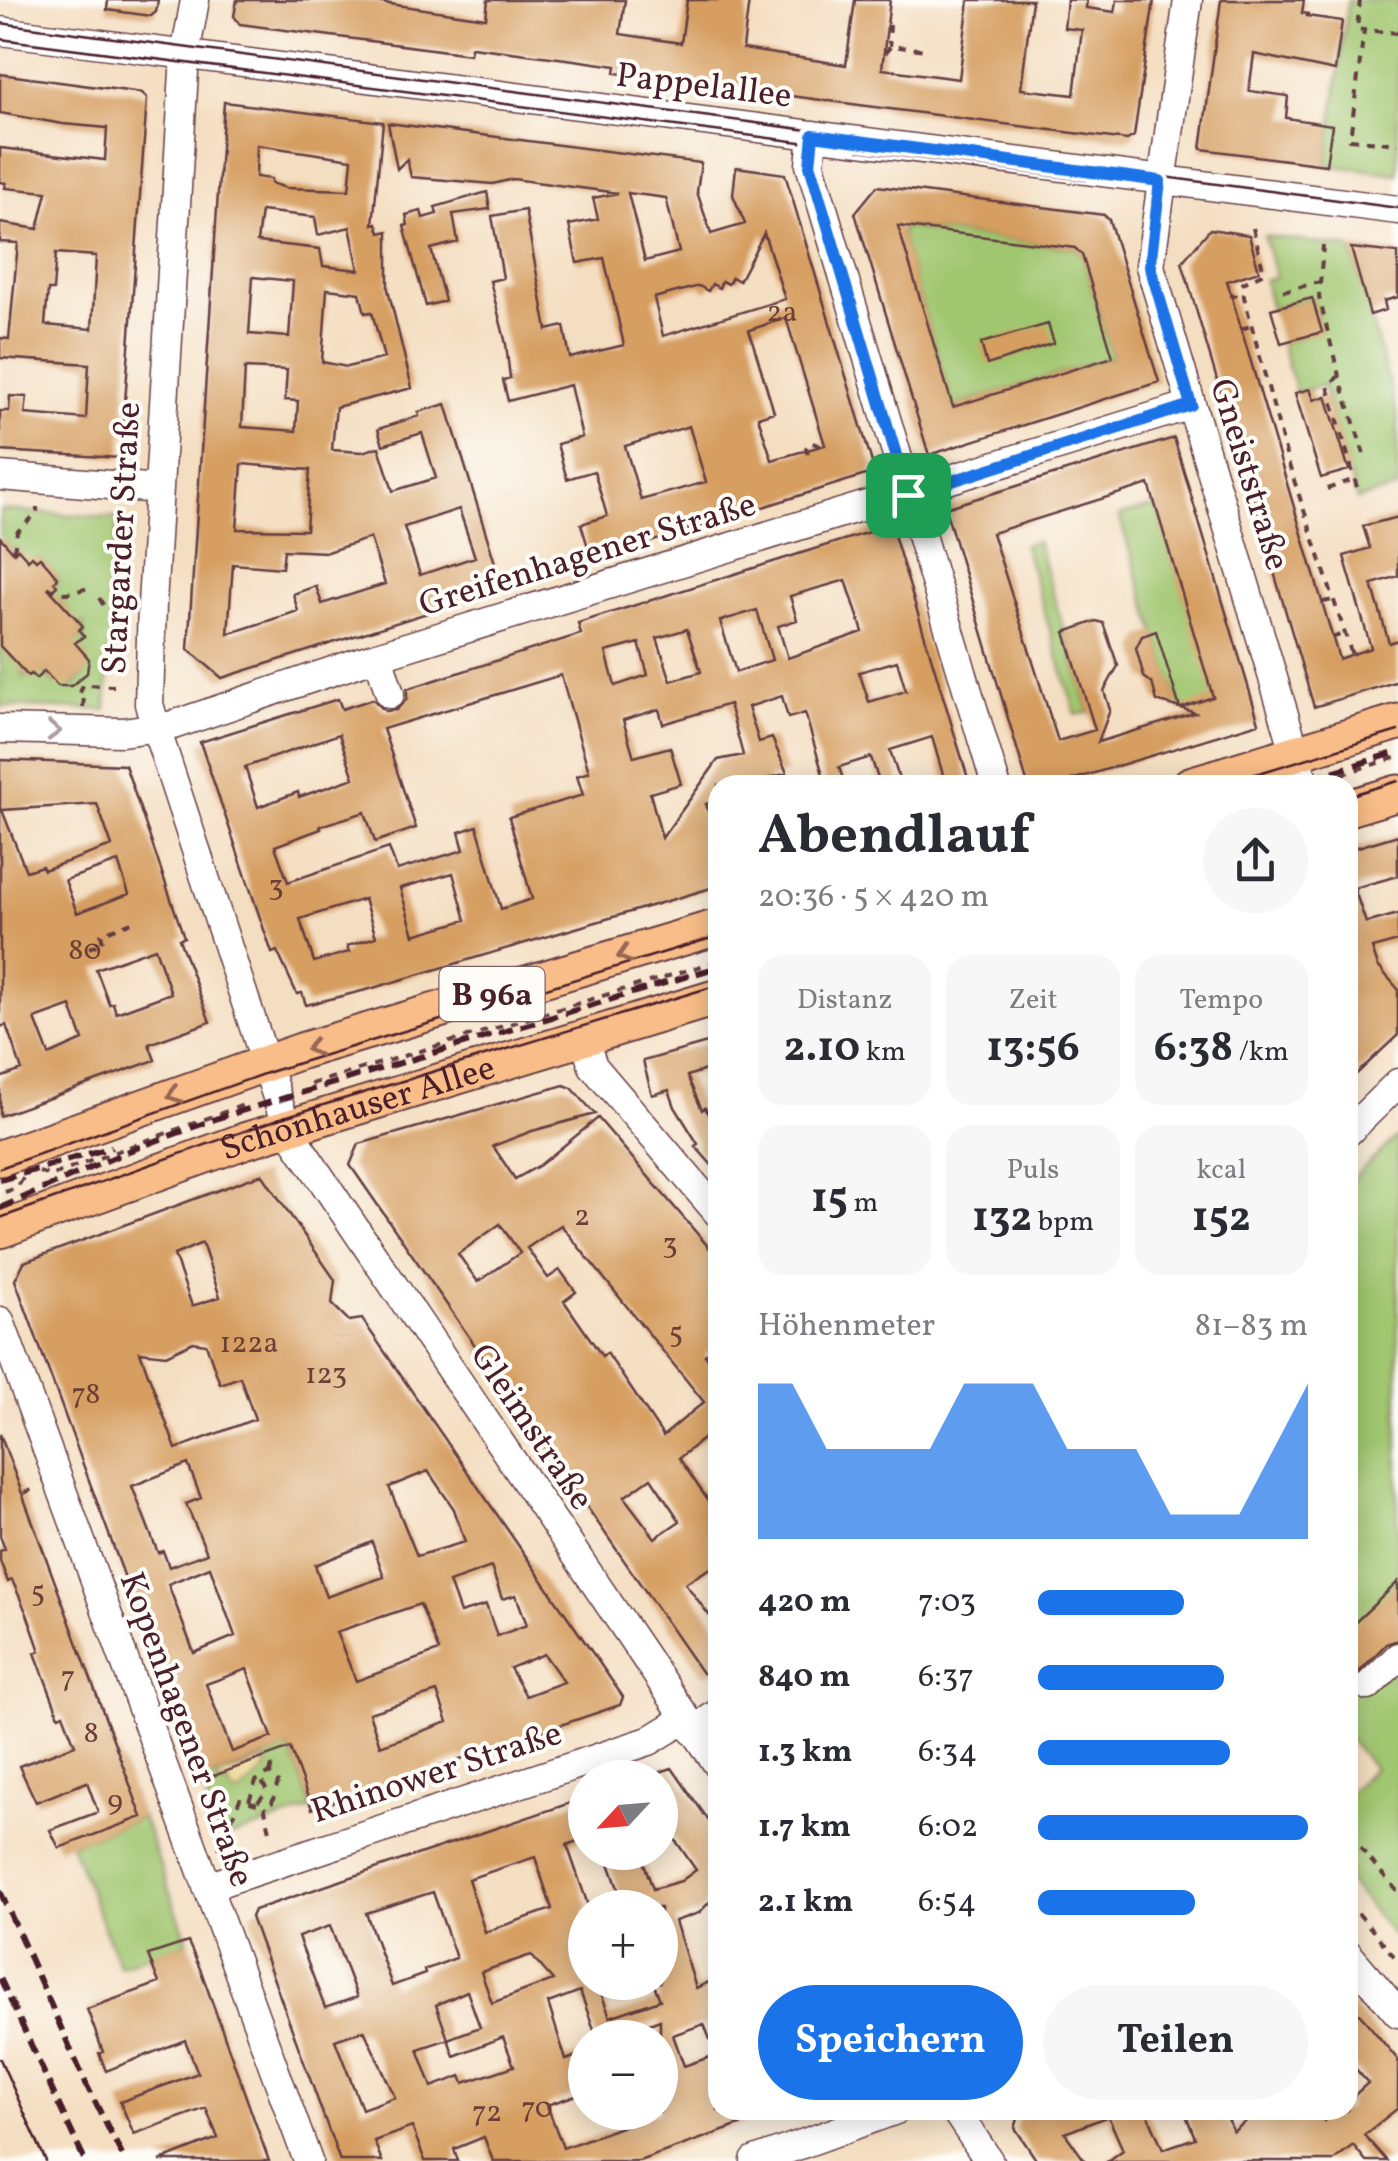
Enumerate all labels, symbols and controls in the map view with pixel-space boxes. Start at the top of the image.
street label: Pappelallee [613,52,794,122]
house number: 2a [766,292,798,334]
street label: Gneiststraße [1196,373,1300,576]
street label: Stargarder Straße [92,401,154,676]
pin [866,453,951,538]
icon: arrive [881,468,936,523]
street label: Greifenhagener Straße [414,482,762,630]
one-way arrow [46,720,62,741]
text: Abendlauf [758,800,1031,876]
button: share [1203,808,1308,913]
house number: 3 [268,866,284,908]
text: 20:36 · 5 × 420 m [758,876,989,920]
house number: 80 [68,930,102,972]
one-way arrow [616,943,633,964]
road number: B 96a [440,967,544,1021]
text: Distanz [797,981,892,1020]
text: Zeit [1008,981,1058,1020]
text: Tempo [1180,981,1263,1020]
text: 2.10 [784,1020,860,1079]
text: 13:56 [986,1020,1080,1079]
text: 6:38 [1154,1020,1233,1079]
text: km [860,1033,906,1072]
text: /km [1233,1033,1289,1072]
one-way arrow [305,1036,322,1056]
street label: Schönhauser Allee [214,1045,501,1175]
one-way arrow [166,1083,184,1103]
text: Puls [1007,1151,1059,1190]
text: kcal [1196,1151,1246,1190]
text: 15 [811,1171,848,1230]
text: m [848,1184,878,1223]
text: 132 [972,1190,1032,1249]
text: 152 [1192,1190,1251,1249]
house number: 2 [574,1196,590,1238]
text: bpm [1032,1203,1094,1242]
house number: 3 [662,1224,678,1266]
text: Höhenmeter [758,1305,935,1349]
text: 81–83 m [1195,1305,1308,1349]
house number: 5 [669,1313,683,1355]
house number: 122a [220,1323,278,1365]
street label: Gleimstraße [457,1335,604,1520]
house number: 123 [305,1354,347,1396]
house number: 78 [72,1374,100,1416]
street label: Kopenhagener Straße [106,1566,264,1894]
house number: 5 [31,1572,45,1614]
text: 420 m [758,1581,851,1625]
text: 7:03 [918,1581,976,1625]
text: 840 m [758,1656,850,1700]
text: 6:37 [918,1656,974,1700]
house number: 7 [61,1657,75,1699]
street label: Rhinower Straße [306,1711,568,1837]
house number: 8 [83,1713,99,1755]
text: 1.3 km [758,1731,852,1775]
text: 6:34 [918,1731,977,1775]
north arrow [568,1760,678,1870]
map controls [568,1760,678,2130]
house number: 9 [107,1781,123,1823]
text: 1.7 km [758,1806,851,1850]
text: 6:02 [918,1806,978,1850]
text: 2.1 km [758,1881,853,1925]
text: 6:54 [918,1881,976,1925]
button: + [568,1890,678,2000]
button: Speichern [758,1985,1023,2100]
button: Teilen [1043,1985,1308,2100]
button: − [568,2020,678,2130]
house number: 70 [521,2088,553,2130]
house number: 72 [472,2092,502,2134]

